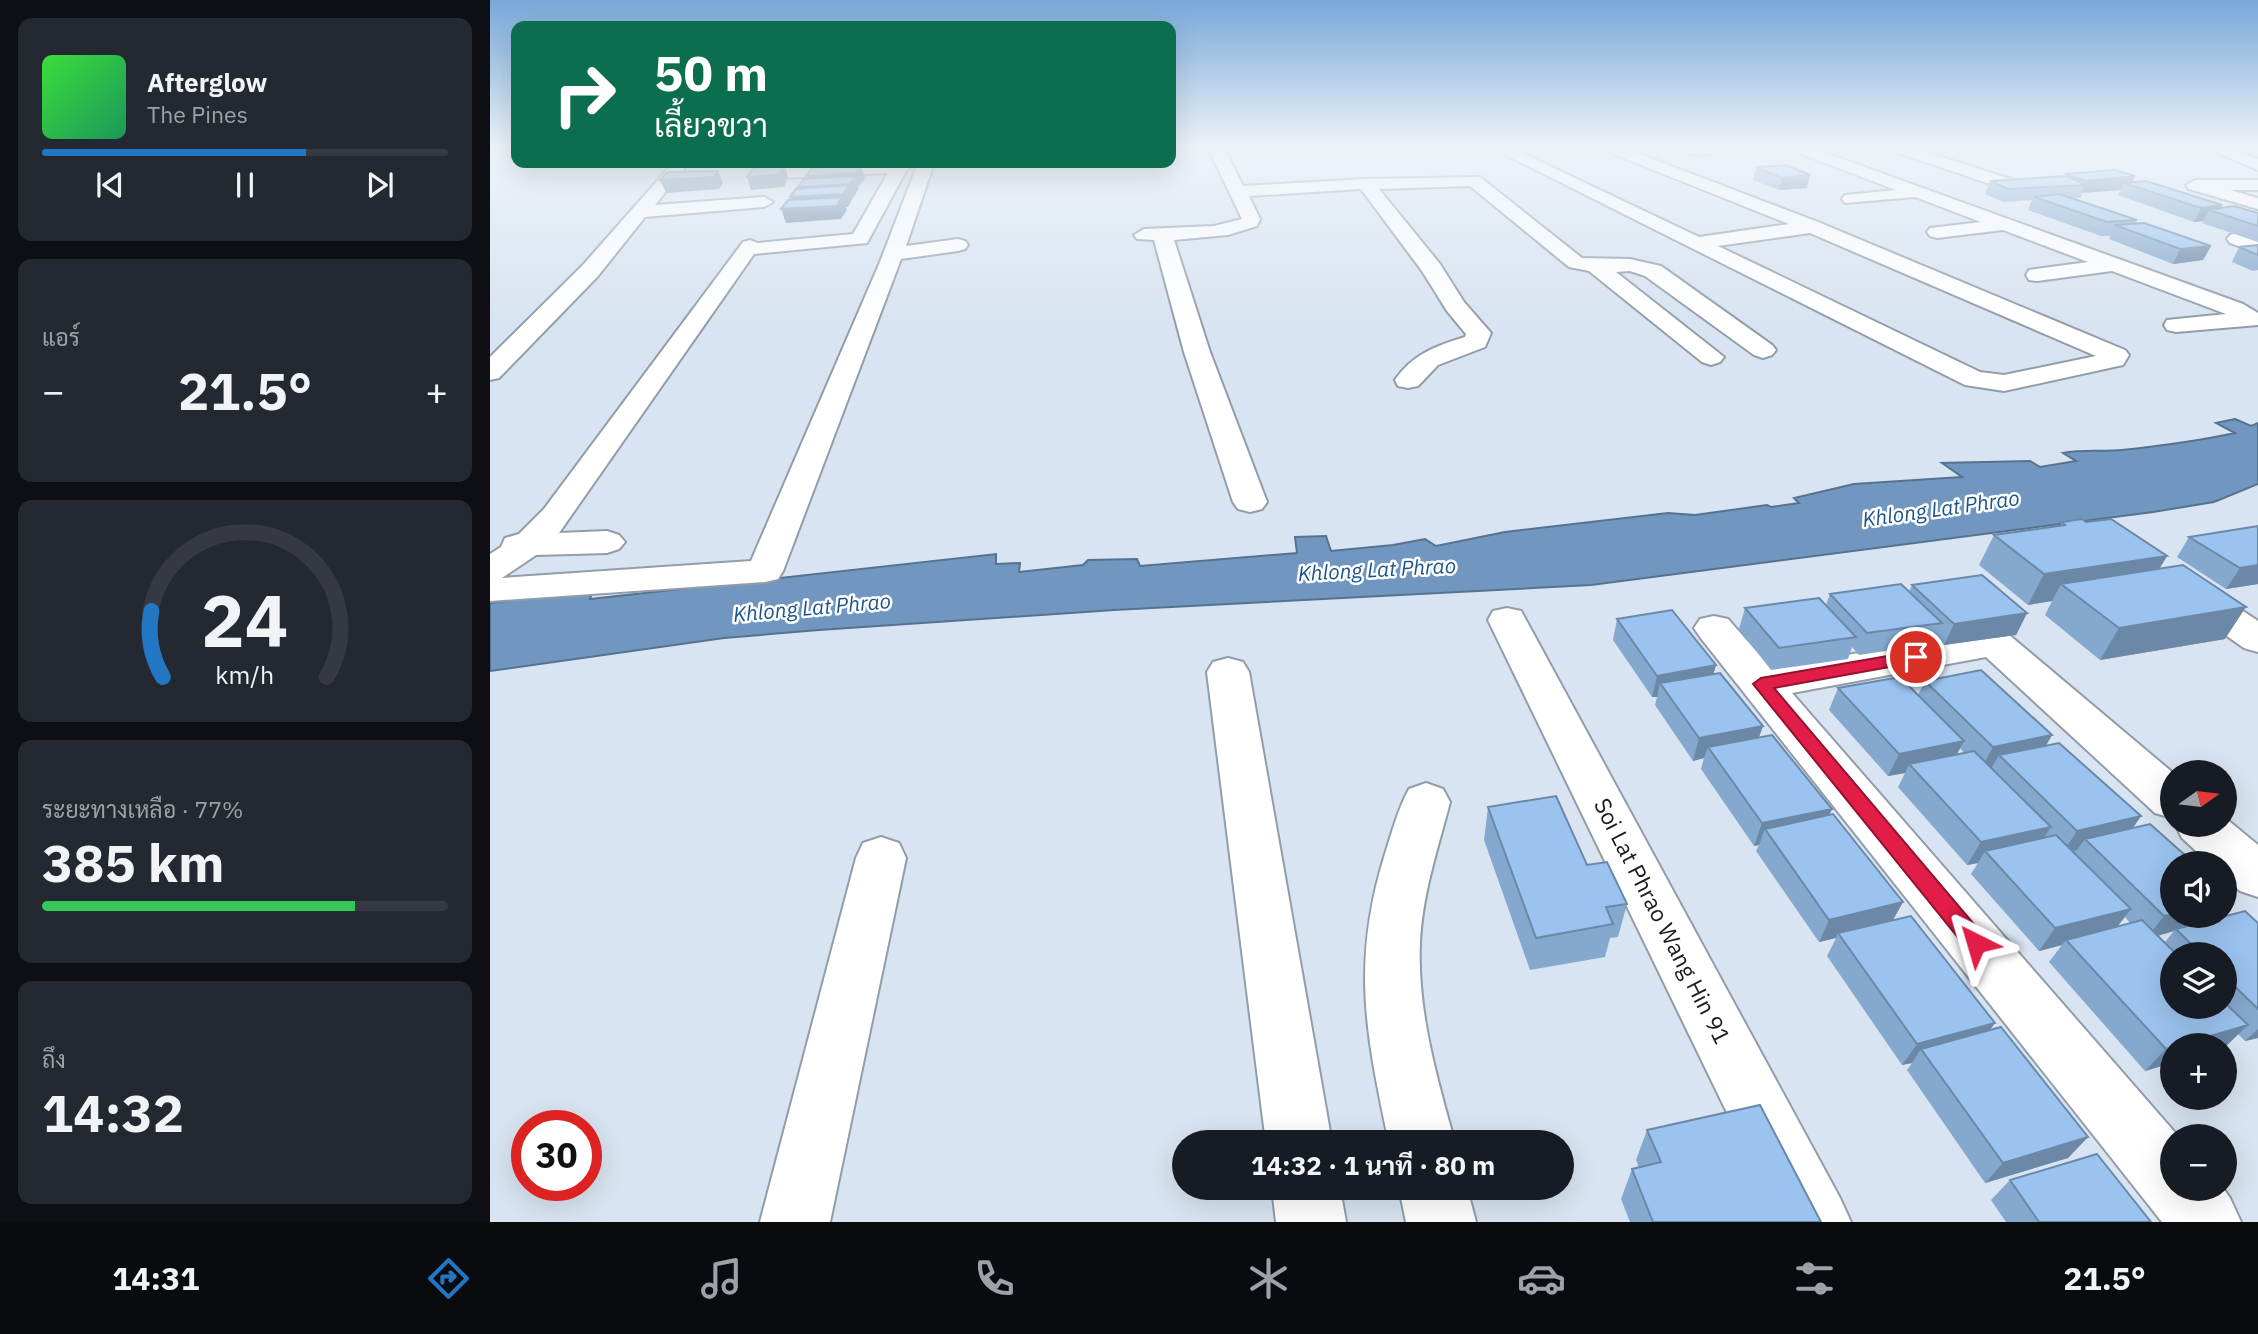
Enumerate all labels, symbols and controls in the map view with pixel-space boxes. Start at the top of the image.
text: 50 m [654,41,768,104]
icon: right [539,49,630,140]
text: Afterglow [147,65,267,99]
text: The Pines [147,99,248,129]
text: เลี้ยวขวา [654,104,768,146]
icon: previous [91,166,129,204]
icon: pause [226,166,264,204]
icon: next [361,166,399,204]
text: แอร์ [42,322,80,352]
text: 21.5° [178,357,312,424]
text: − [42,366,65,415]
text: + [425,366,448,415]
water label: Khlong Lat Phrao [1860,483,2021,533]
water label: Khlong Lat Phrao [1297,551,1457,587]
text: 24 [201,572,289,667]
water label: Khlong Lat Phrao [732,586,892,628]
pin [1886,627,1946,687]
icon: arrive [1897,638,1935,676]
text: km/h [216,658,274,691]
north arrow [2160,760,2236,836]
map controls [2160,760,2237,1201]
street label: Soi Lat Phrao Wang Hin 91 [1588,793,1738,1049]
text: ระยะทางเหลือ · 77% [42,794,243,824]
text: 385 km [42,829,224,896]
button: sound [2160,851,2237,928]
position arrow [1939,906,2013,980]
button: layers [2160,942,2237,1019]
button: + [2160,1033,2237,1110]
text: ถึง [42,1044,66,1074]
text: 14:32 [42,1079,184,1146]
speed limit sign: 30 [511,1110,602,1201]
button: − [2160,1124,2237,1201]
text: 14:32 · 1 นาที · 80 m [1251,1148,1495,1182]
icon: directions [424,1254,473,1303]
icon: music [697,1254,746,1303]
icon: phone [970,1254,1019,1303]
icon: climate [1244,1254,1293,1303]
icon: car [1517,1254,1566,1303]
icon: filters [1790,1254,1839,1303]
text: 14:31 [112,1257,200,1299]
text: 21.5° [2063,1257,2146,1299]

